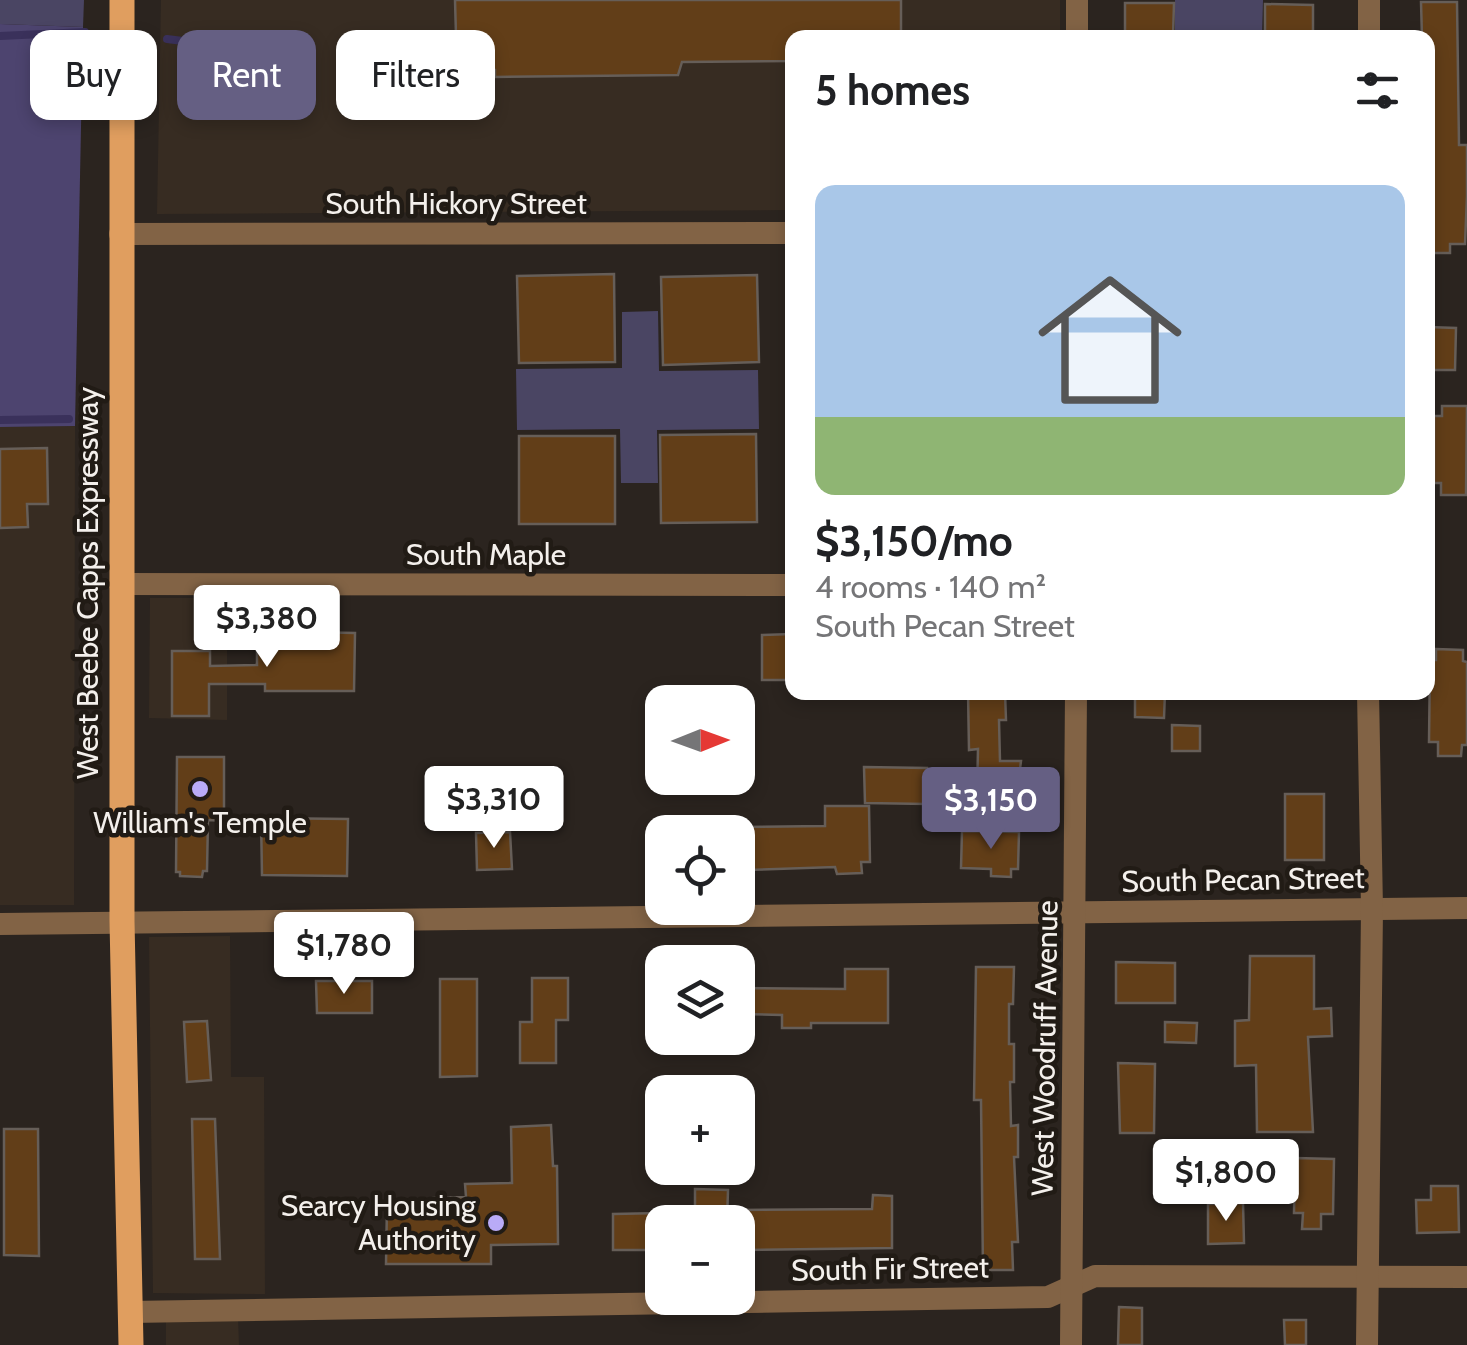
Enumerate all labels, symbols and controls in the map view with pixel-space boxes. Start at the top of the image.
chip: Buy [30,30,157,120]
chip: Rent [177,30,316,120]
chip: Filters [336,30,495,120]
icon: filters [1350,63,1405,118]
text: 5 homes [815,64,970,116]
street label: South Hickory Street [325,185,587,222]
icon: home [1020,250,1200,430]
street label: West Beebe Capps Expressway [69,387,106,779]
text: $3,150/mo [815,515,1013,567]
street label: South Maple [406,536,566,573]
text: 4 rooms · 140 m² [815,567,1046,606]
pin: $3,380 [186,585,348,670]
text: $3,380 [216,598,318,637]
text: South Pecan Street [815,606,1075,645]
north arrow [645,685,755,795]
map controls [645,685,755,1315]
pin: $3,310 [413,766,575,851]
pin: $3,150 [910,767,1072,852]
marker: William's Temple [189,778,211,800]
text: $3,310 [447,779,541,818]
text: $3,150 [944,780,1038,819]
place label: William's Temple [93,804,307,841]
button: locate [645,815,755,925]
street label: South Pecan Street [1121,859,1365,900]
street label: West Woodruff Avenue [1023,900,1066,1196]
pin: $1,780 [263,912,425,997]
text: $1,780 [296,925,392,964]
button: layers [645,945,755,1055]
button: + [645,1075,755,1185]
pin: $1,800 [1145,1139,1307,1224]
text: $1,800 [1175,1152,1277,1191]
place label: Searcy Housing Authority [281,1187,477,1258]
button: − [645,1205,755,1315]
marker: Searcy Housing Authority [485,1212,507,1234]
street label: South Fir Street [791,1248,989,1289]

